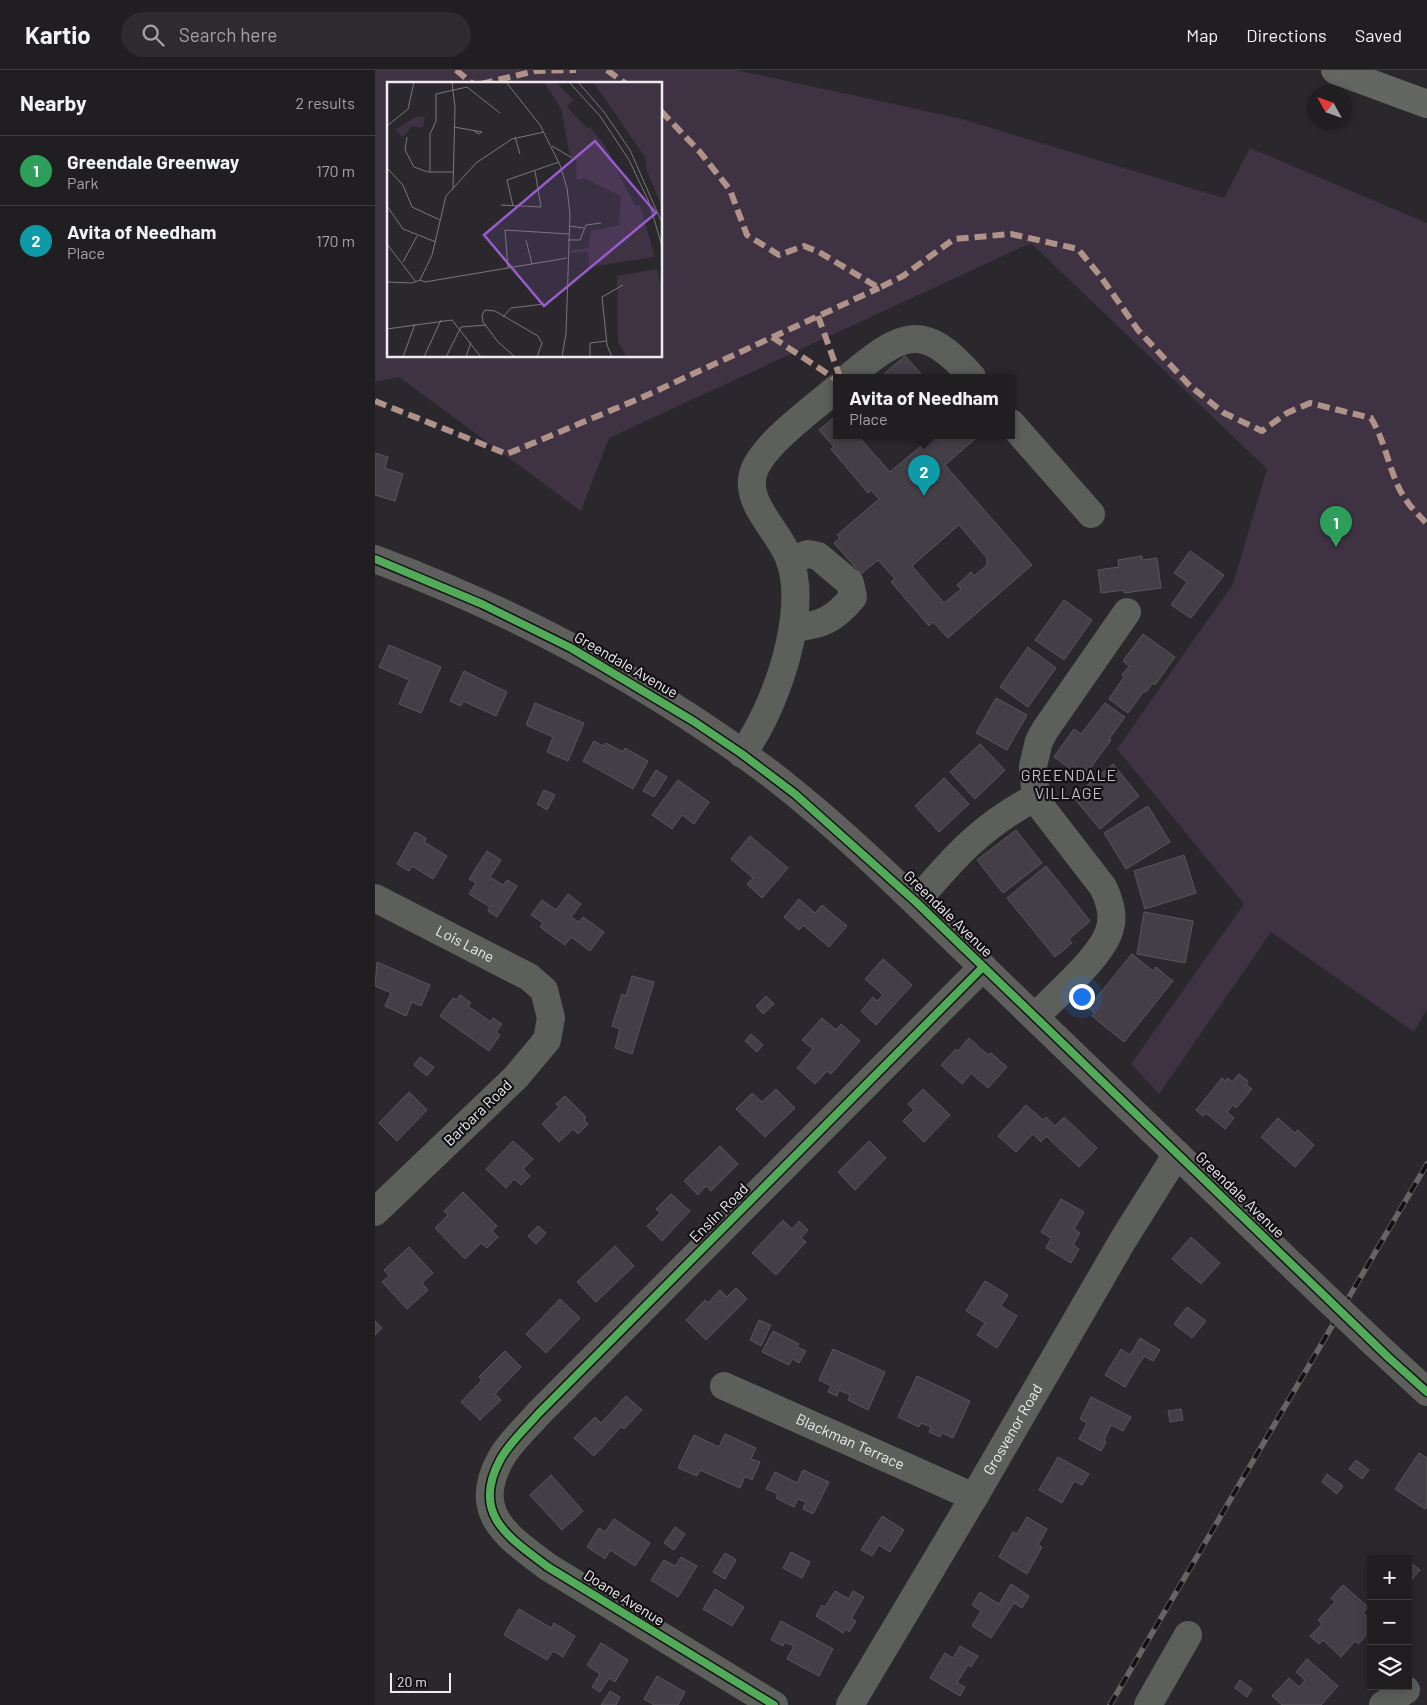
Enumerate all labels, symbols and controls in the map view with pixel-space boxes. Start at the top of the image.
search box [121,12,471,57]
text: Kartio [25,20,91,49]
icon: search [139,21,167,49]
text: Search here [179,23,277,46]
text: Map [1186,24,1218,46]
text: Directions [1246,24,1327,46]
text: Saved [1355,24,1402,46]
inset map [387,82,663,358]
north arrow [1307,85,1352,130]
text: Nearby [20,90,86,115]
text: 2 results [296,93,355,112]
text: Greendale Greenway [67,150,239,173]
text: 1 [33,161,39,180]
text: 170 m [316,161,355,180]
text: Park [67,173,98,192]
text: Avita of Needham [67,220,216,243]
text: 2 [32,231,40,250]
text: 170 m [316,231,355,250]
text: Place [67,243,105,262]
popup [833,374,1015,439]
text: Avita of Needham [849,386,999,409]
text: Place [849,409,887,428]
pin: 2 [908,455,940,496]
pin: 1 [1320,506,1352,547]
street label: Greendale Avenue [572,627,681,701]
district label: GREENDALE VILLAGE [1021,765,1117,802]
street label: Greendale Avenue [901,866,997,960]
street label: Lois Lane [433,921,497,966]
your location [1069,984,1095,1010]
street label: Barbara Road [440,1075,515,1149]
street label: Greendale Avenue [1193,1147,1289,1241]
street label: Enslin Road [685,1179,751,1245]
street label: Grosvenor Road [979,1380,1046,1478]
street label: Blackman Terrace [793,1409,908,1473]
map controls [1367,1555,1412,1690]
button: + [1367,1555,1412,1600]
street label: Doane Avenue [581,1565,668,1629]
button: − [1367,1600,1412,1645]
button: layers [1367,1645,1412,1690]
scale bar [390,1670,451,1693]
text: 20 m [397,1673,427,1690]

